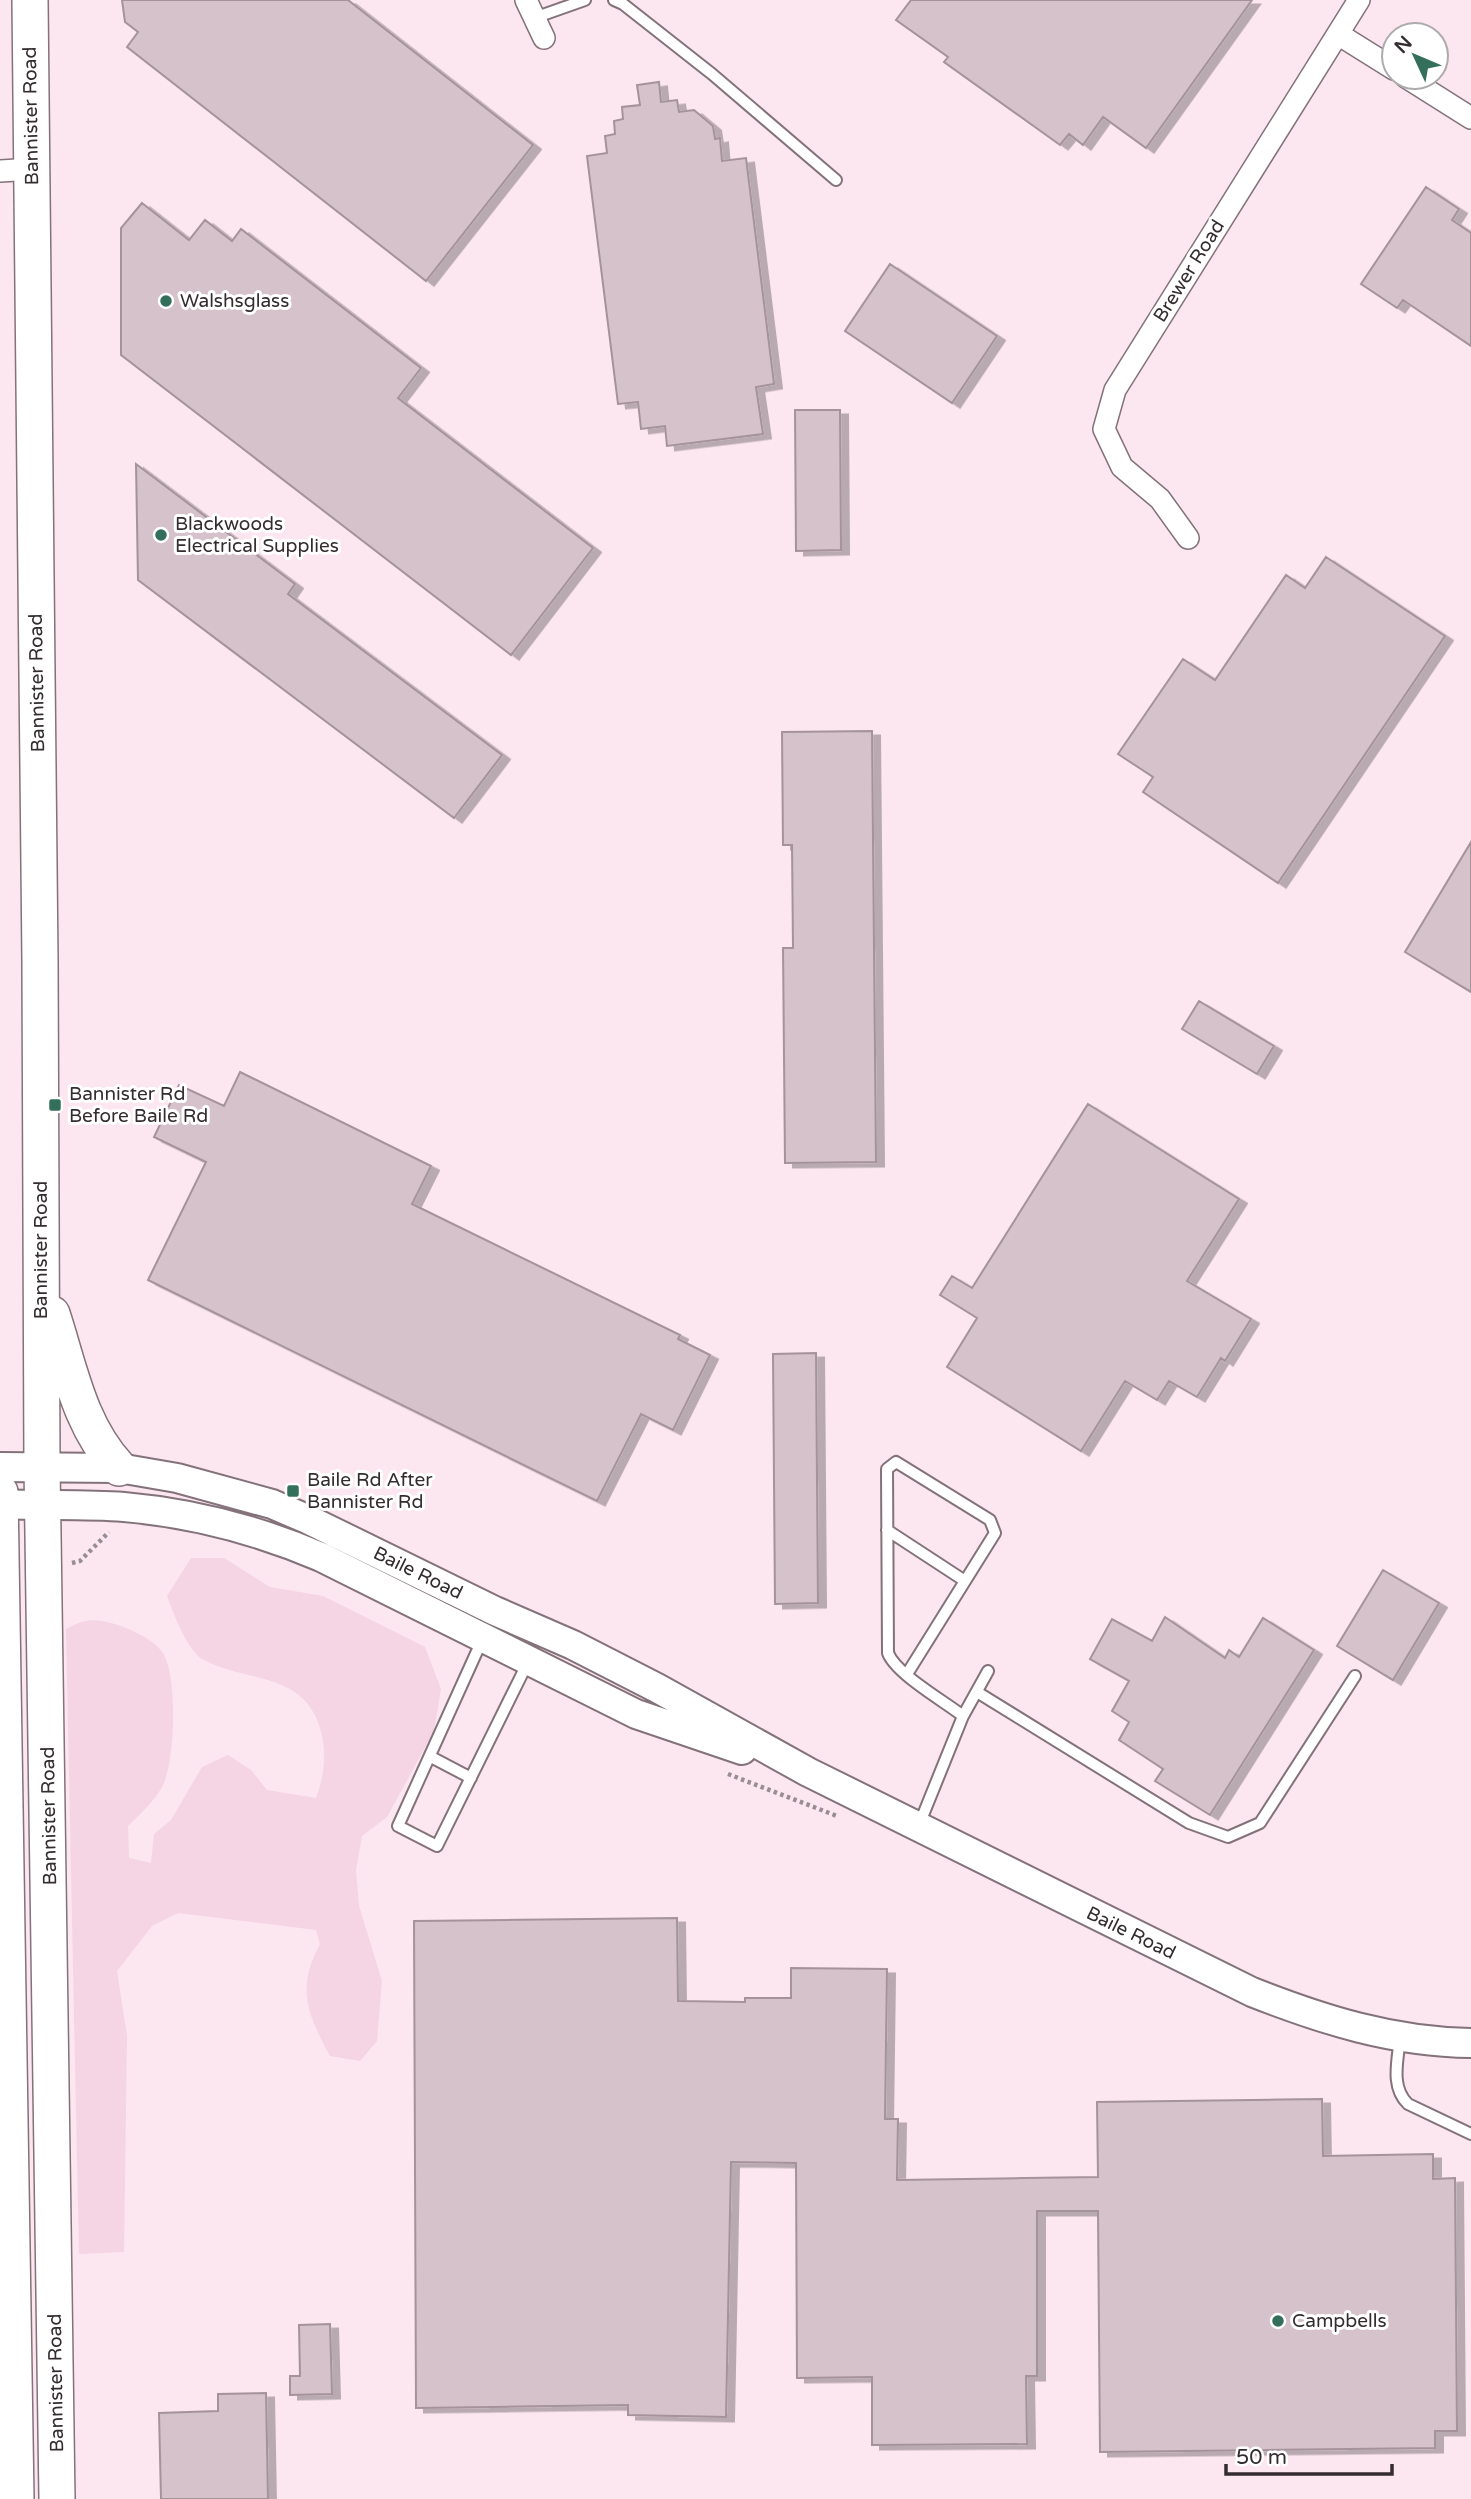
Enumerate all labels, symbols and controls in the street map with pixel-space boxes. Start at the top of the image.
north arrow [1380,21,1450,91]
text: N [1390,32,1417,58]
street label: Bannister Road [19,47,43,185]
street label: Brewer Road [1149,216,1229,326]
place label: Walshsglass [180,290,289,312]
marker: Walshsglass [158,293,174,309]
place label: Blackwoods Electrical Supplies [175,513,339,557]
marker: Blackwoods Electrical Supplies [153,527,169,543]
street label: Bannister Road [25,614,49,752]
place label: Bannister Rd Before Baile Rd [69,1083,208,1127]
marker: Bannister Rd Before Baile Rd [47,1097,63,1113]
street label: Bannister Road [30,1181,52,1319]
place label: Baile Rd After Bannister Rd [307,1469,433,1513]
marker: Baile Rd After Bannister Rd [285,1483,301,1499]
street label: Baile Road [370,1542,466,1604]
street label: Bannister Road [37,1747,61,1885]
street label: Baile Road [1083,1902,1179,1964]
place label: Campbells [1292,2310,1387,2332]
marker: Campbells [1270,2313,1286,2329]
street label: Bannister Road [44,2314,68,2452]
scale bar [1226,2432,1392,2476]
text: 50 m [1236,2445,1287,2470]

